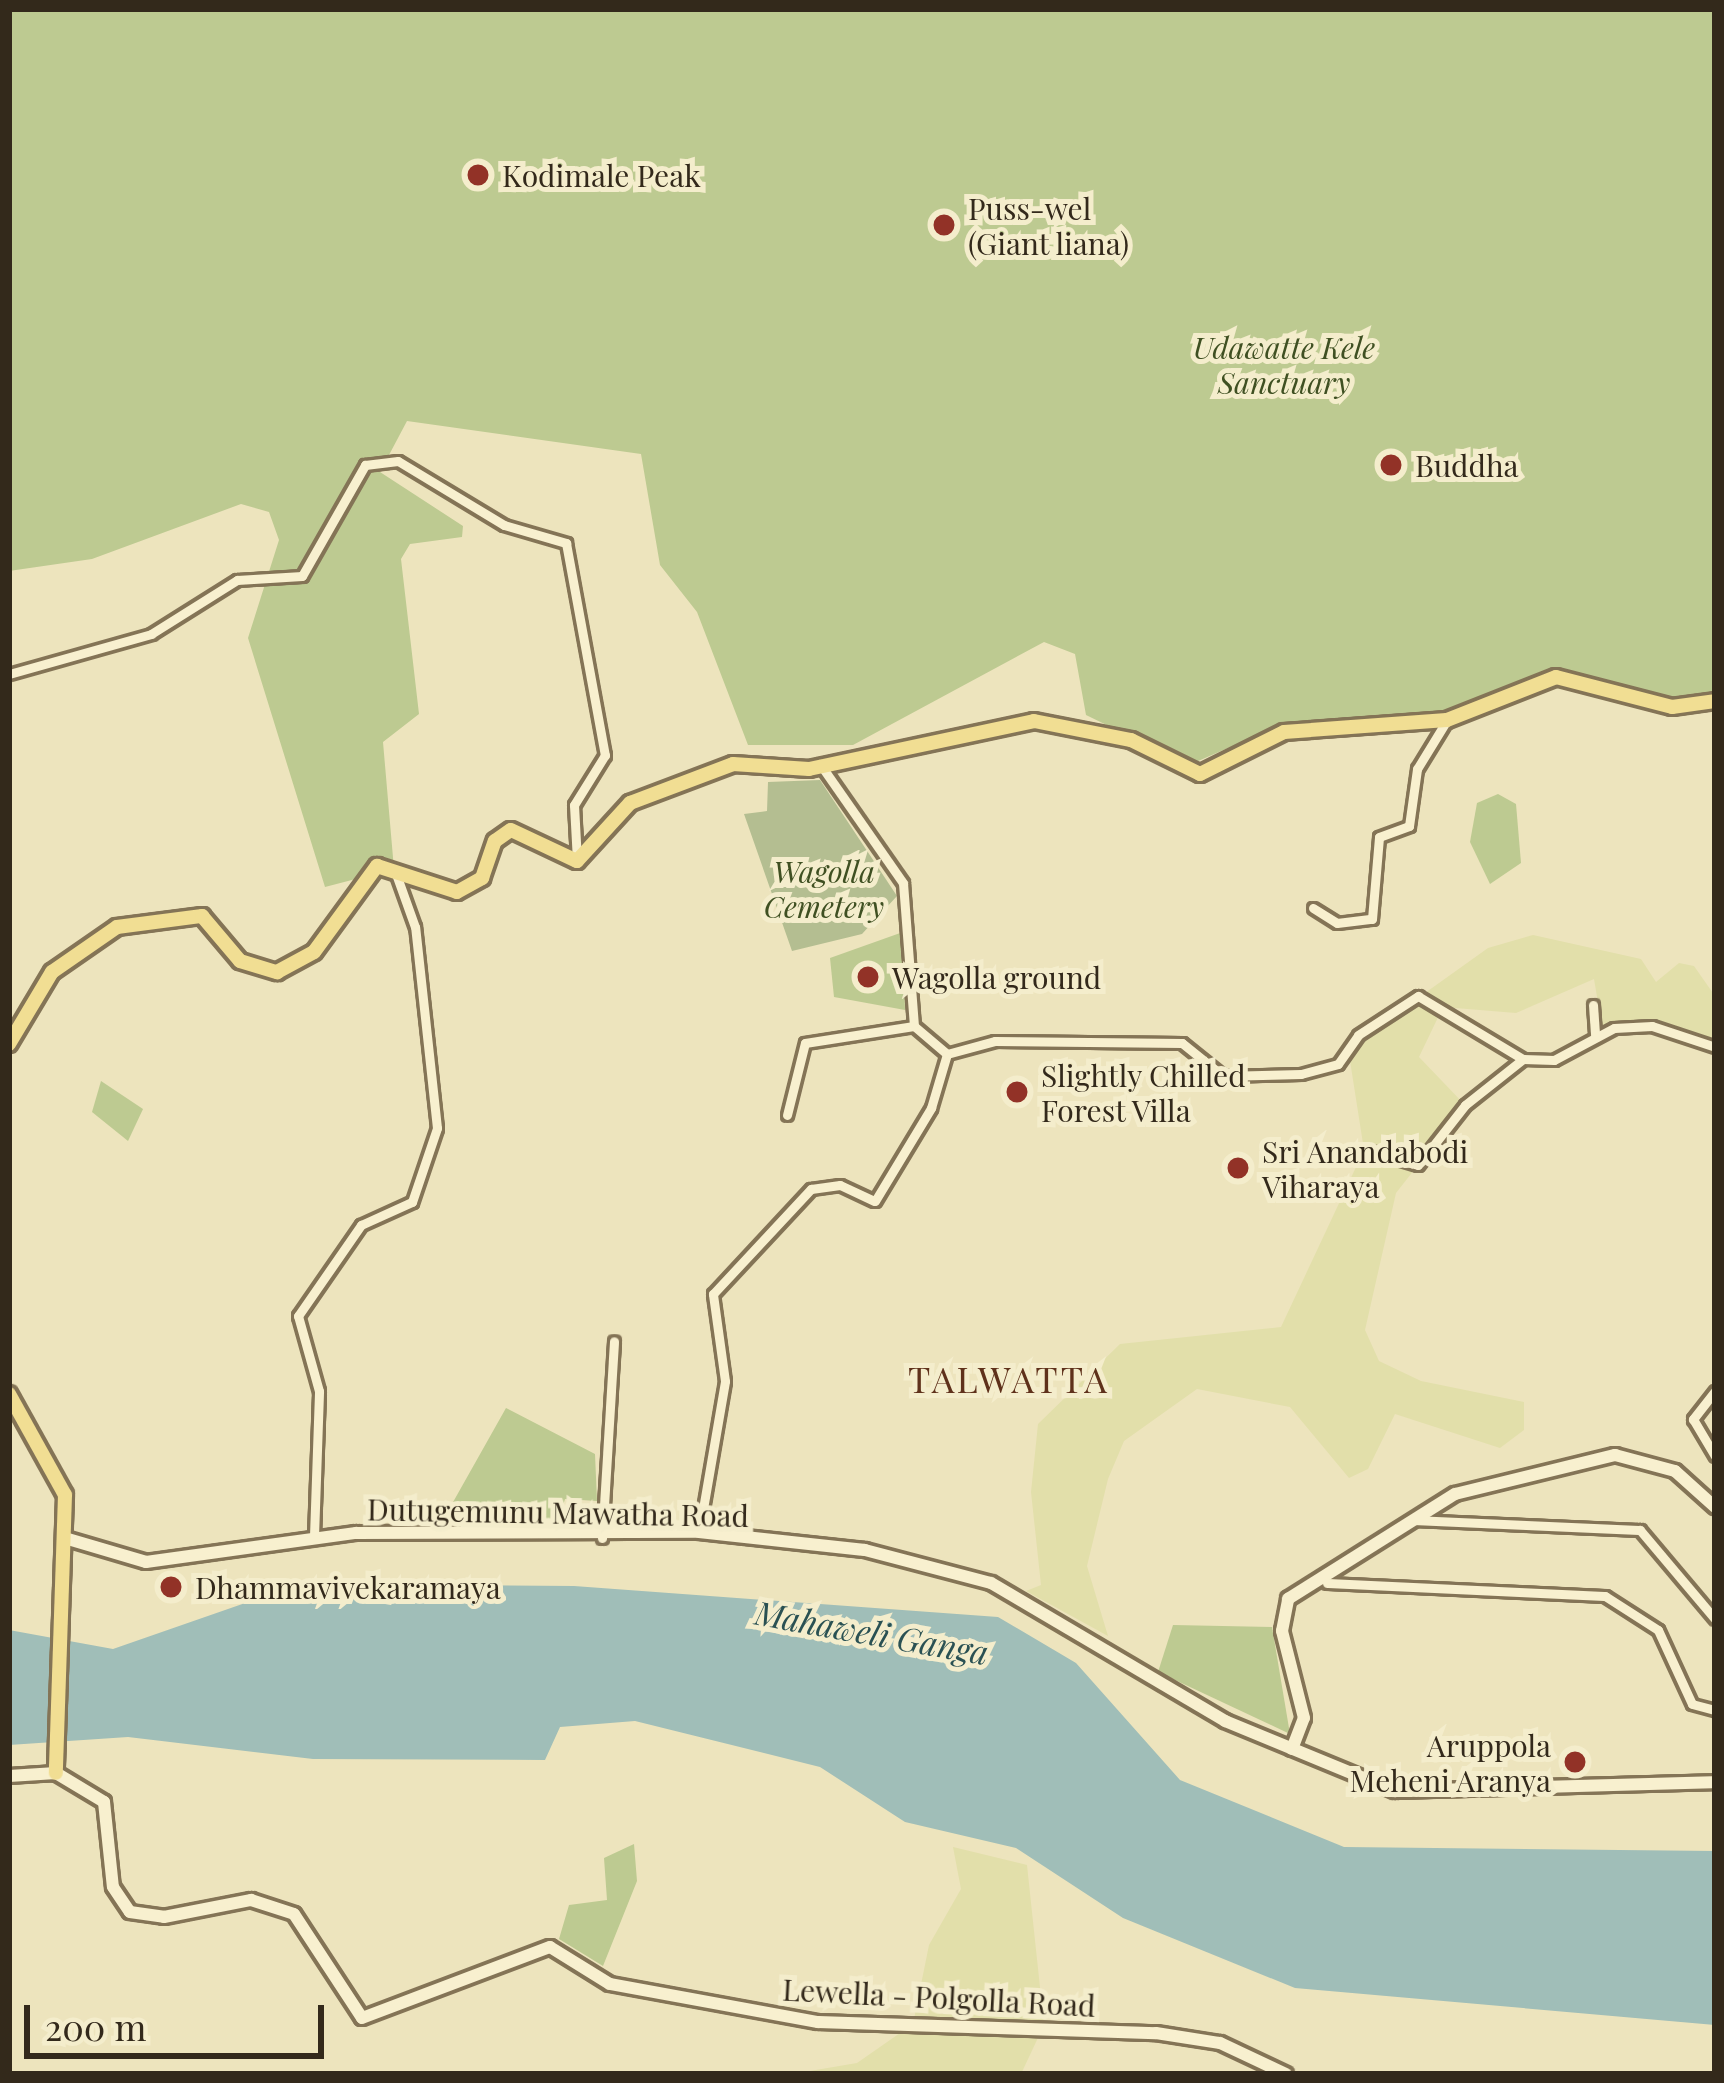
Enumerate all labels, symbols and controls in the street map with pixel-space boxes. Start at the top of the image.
place label: Kodimale Peak [502,157,701,193]
marker: Kodimale Peak [465,162,491,188]
place label: Puss-wel (Giant liana) [968,190,1130,260]
marker: Puss-wel (Giant liana) [931,212,957,238]
park label: Udawatte Kele Sanctuary [1193,329,1375,400]
place label: Buddha [1415,447,1519,483]
marker: Buddha [1378,452,1404,478]
park label: Wagolla Cemetery [764,853,884,924]
place label: Wagolla ground [892,959,1102,995]
marker: Wagolla ground [855,964,881,990]
place label: Slightly Chilled Forest Villa [1041,1057,1246,1128]
marker: Slightly Chilled Forest Villa [1004,1079,1030,1105]
place label: Sri Anandabodi Viharaya [1262,1133,1469,1204]
marker: Sri Anandabodi Viharaya [1225,1155,1251,1181]
district label: TALWATTA [908,1357,1110,1401]
street label: Dutugemunu Mawatha Road [367,1491,749,1533]
place label: Dhammavivekaramaya [195,1569,501,1605]
marker: Dhammavivekaramaya [158,1574,184,1600]
water label: Mahaweli Ganga [752,1592,992,1672]
place label: Aruppola Meheni Aranya [1349,1727,1551,1798]
marker: Aruppola Meheni Aranya [1562,1749,1588,1775]
street label: Lewella - Polgolla Road [781,1971,1097,2023]
scale bar [30,1981,330,2055]
text: 200 m [45,2002,146,2050]

